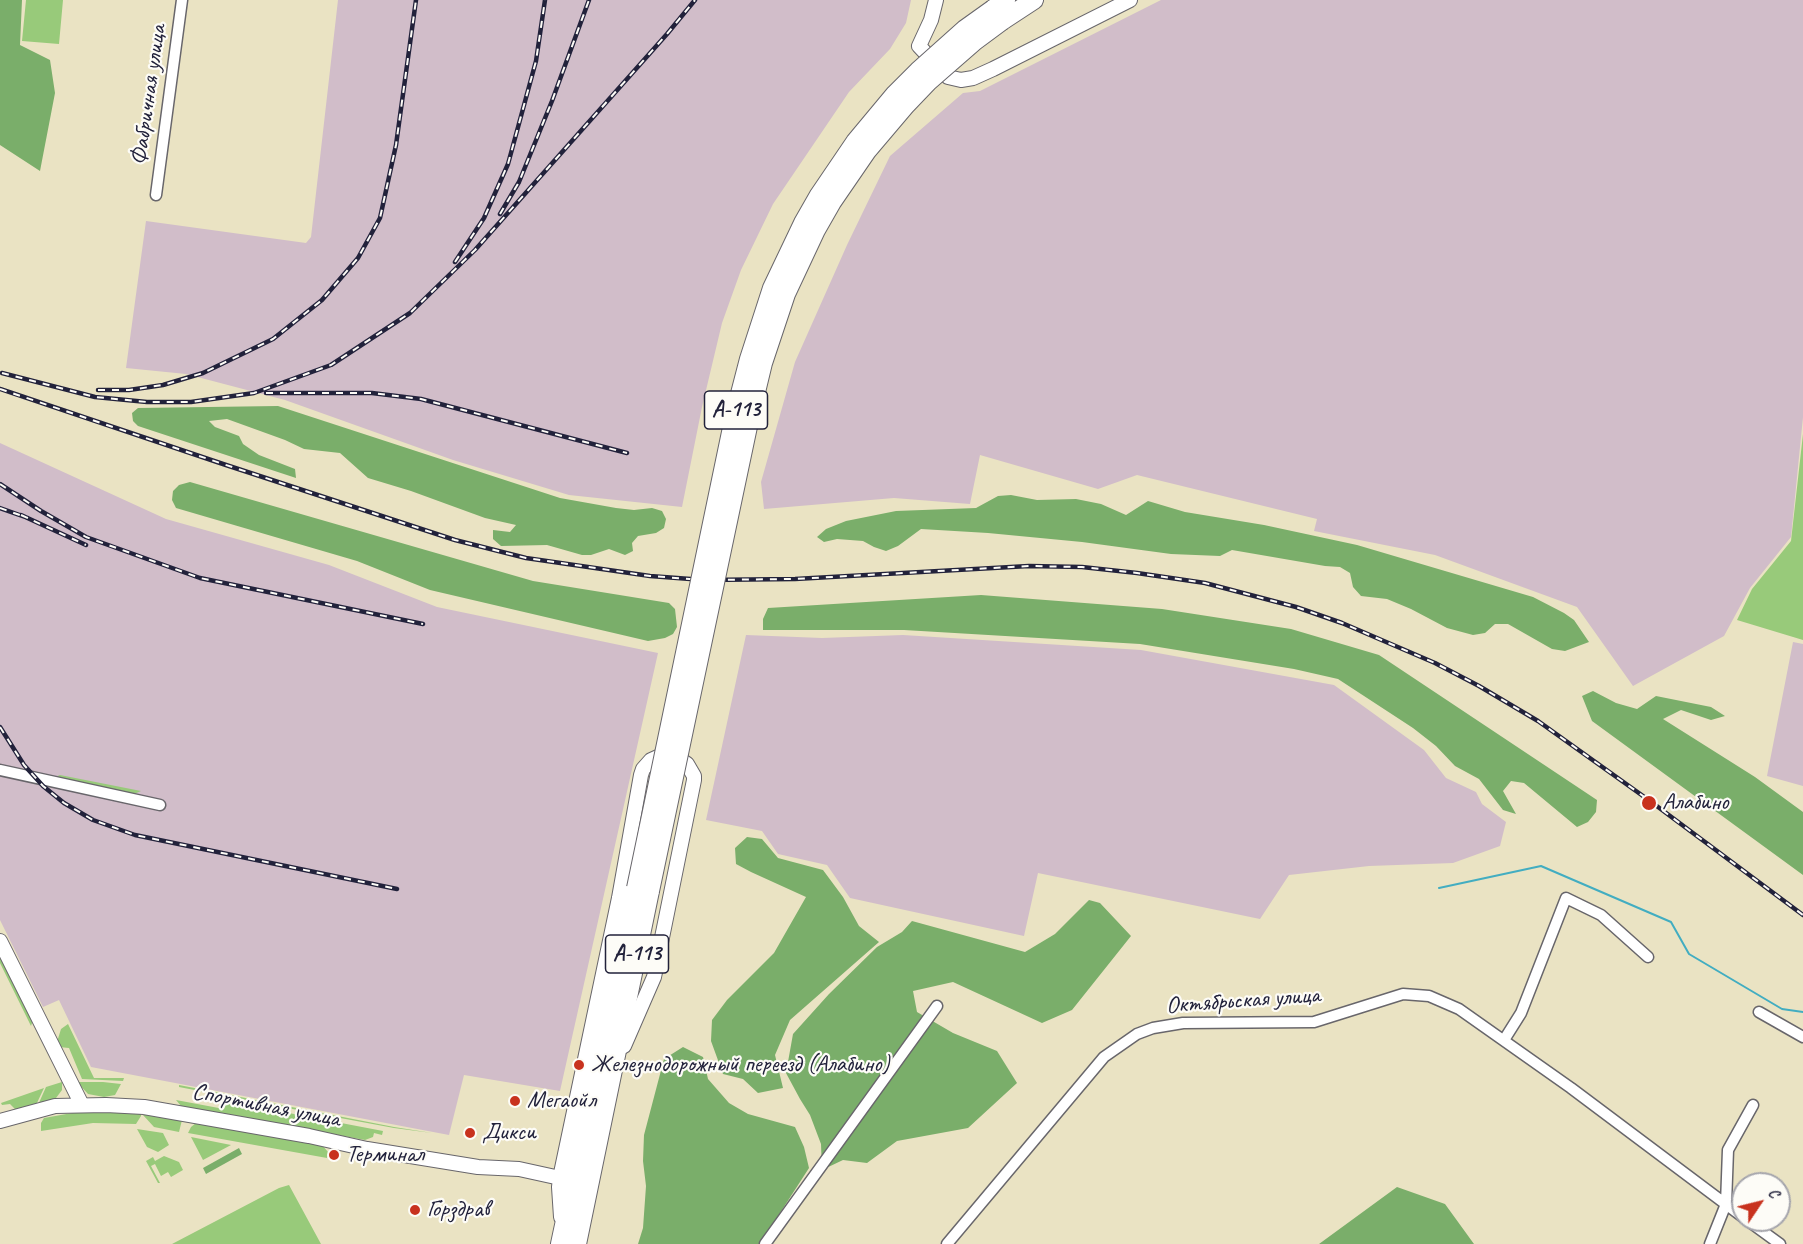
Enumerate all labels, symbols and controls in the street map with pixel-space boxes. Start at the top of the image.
street label: Фабричная улица [125,23,173,167]
road number: А-113 [704,391,768,429]
place label: Алабино [1662,789,1729,817]
marker: Алабино [1640,794,1658,812]
road number: А-113 [606,935,668,973]
street label: Октябрьская улица [1165,981,1321,1021]
place label: Железнодорожный переезд (Алабино) [591,1051,889,1079]
marker: Железнодорожный переезд (Алабино) [572,1058,586,1072]
street label: Спортивная улица [190,1078,342,1134]
place label: Мегаойл [527,1087,596,1115]
marker: Мегаойл [508,1094,522,1108]
place label: Дикси [482,1119,536,1147]
marker: Дикси [463,1126,477,1140]
place label: Терминал [346,1141,424,1169]
marker: Терминал [327,1148,341,1162]
north arrow [1731,1172,1791,1232]
text: С [1764,1184,1785,1202]
place label: Горздрав [427,1196,489,1224]
marker: Горздрав [408,1203,422,1217]

